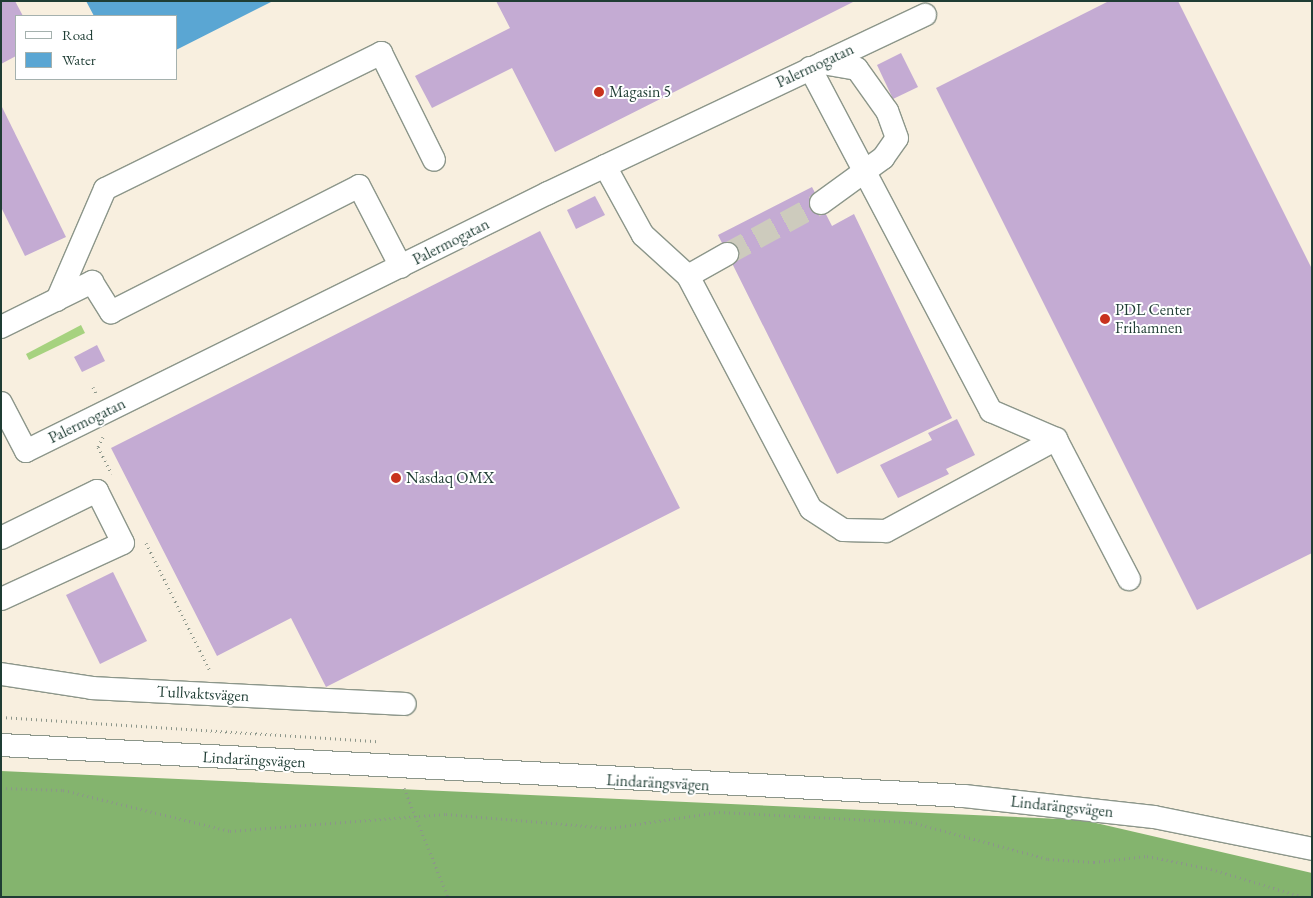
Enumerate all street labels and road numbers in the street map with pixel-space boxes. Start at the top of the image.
street label: Palermogatan [773,40,857,92]
street label: Palermogatan [409,215,493,269]
street label: Palermogatan [45,394,129,448]
street label: Tullvaktsvägen [156,682,250,706]
street label: Lindarängsvägen [202,748,306,772]
street label: Lindarängsvägen [606,771,710,795]
street label: Lindarängsvägen [1010,792,1114,822]

